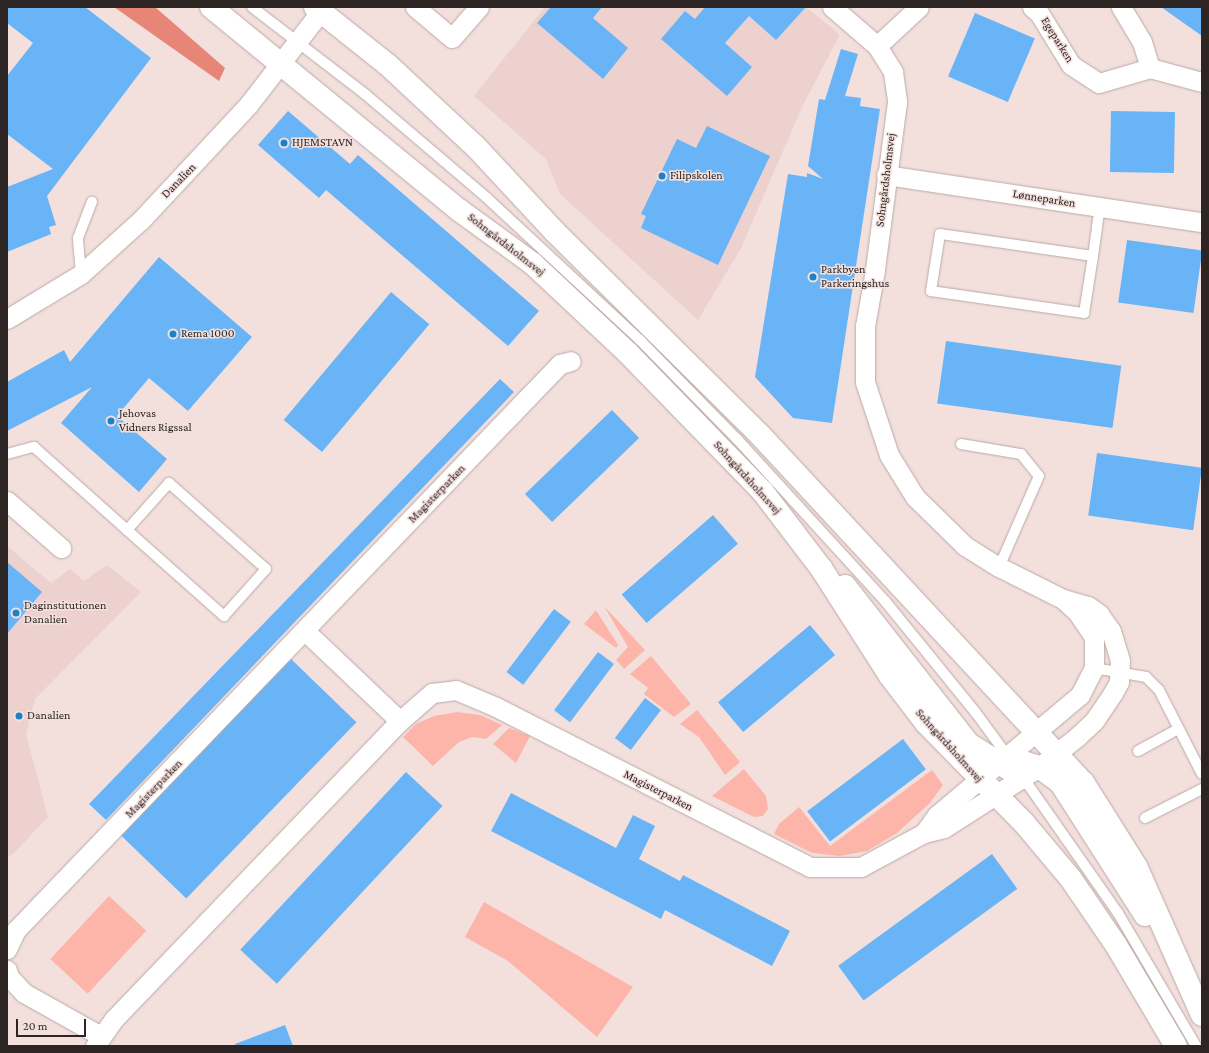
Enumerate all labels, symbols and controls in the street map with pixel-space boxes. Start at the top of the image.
street label: Egeparken [1037,15,1077,65]
street label: Sohngårdsholmsvej [873,132,899,228]
place label: HJEMSTAVN [292,136,353,150]
marker: HJEMSTAVN [279,138,289,148]
street label: Danalien [159,160,199,202]
place label: Filipskolen [670,169,723,183]
marker: Filipskolen [657,171,667,181]
street label: Lønneparken [1012,187,1076,211]
street label: Sohngårdsholmsvej [464,210,548,280]
place label: Parkbyen Parkeringshus [821,263,889,291]
marker: Parkbyen Parkeringshus [808,272,818,282]
place label: Rema 1000 [181,327,235,341]
marker: Rema 1000 [168,329,178,339]
place label: Jehovas Vidners Rigssal [119,407,192,435]
marker: Jehovas Vidners Rigssal [106,416,116,426]
street label: Sohngårdsholmsvej [710,438,784,518]
street label: Magisterparken [405,462,469,526]
place label: Daginstitutionen Danalien [24,599,106,627]
marker: Daginstitutionen Danalien [11,608,21,618]
street label: Sohngårdsholmsvej [912,706,986,786]
place label: Danalien [27,709,71,723]
marker: Danalien [14,711,24,721]
street label: Magisterparken [122,757,186,821]
street label: Magisterparken [621,767,695,815]
scale bar [18,1011,88,1037]
text: 20 m [23,1019,47,1033]

